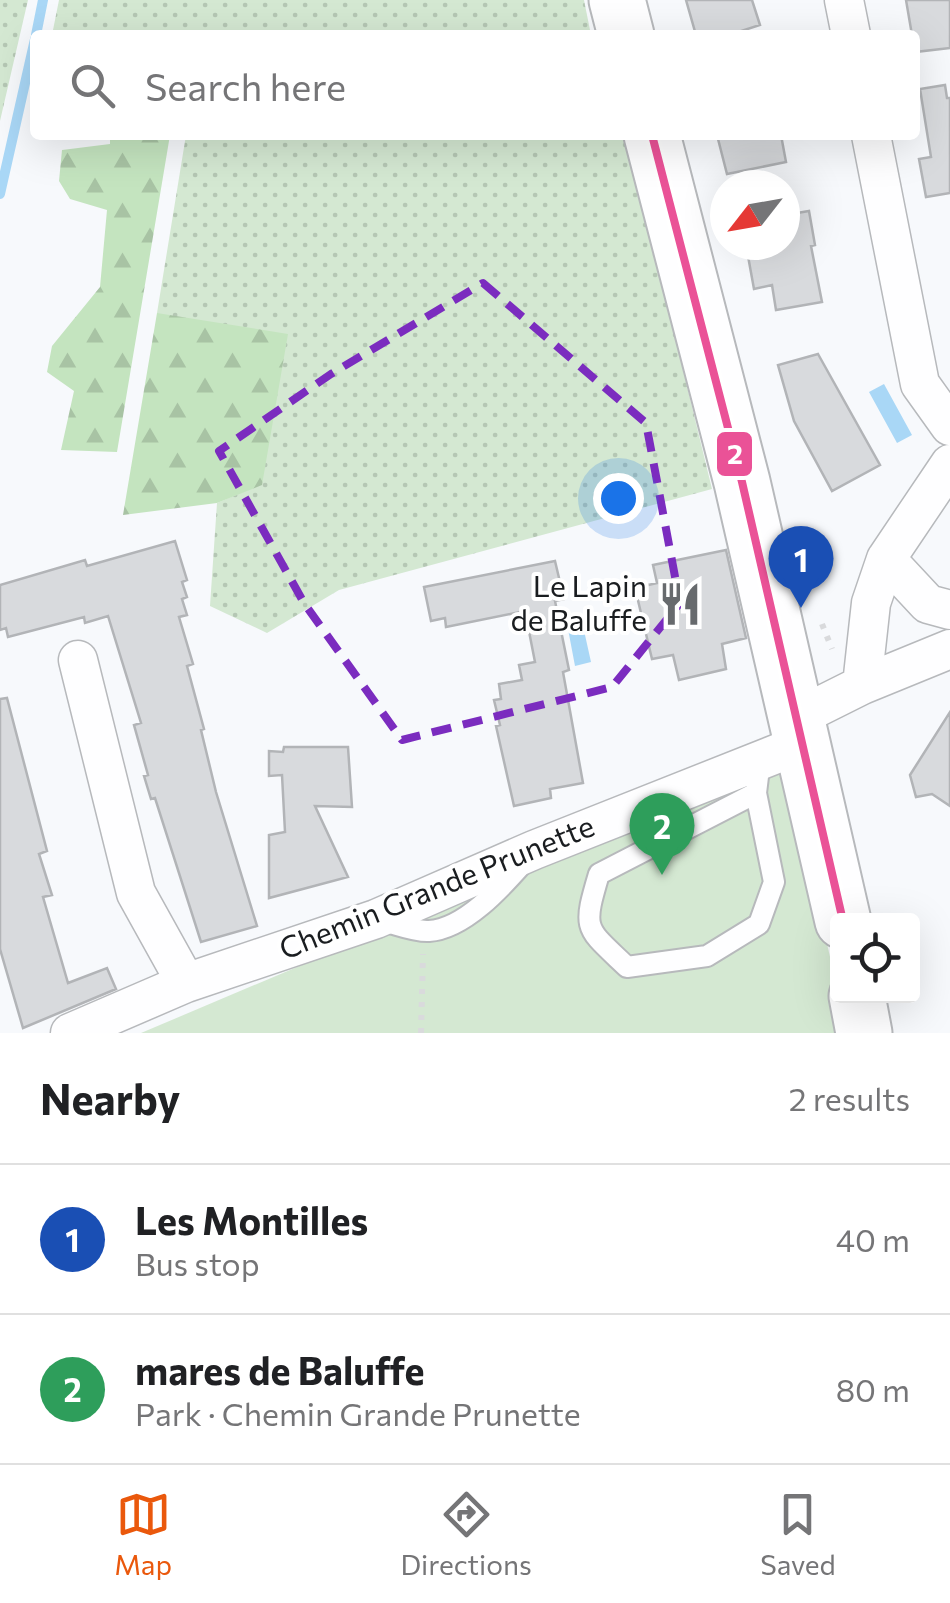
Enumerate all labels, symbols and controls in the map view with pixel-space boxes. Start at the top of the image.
search box [30,30,920,140]
icon: search [65,58,120,113]
text: Search here [145,62,346,109]
north arrow [710,170,800,260]
line badge: 2 [715,430,754,478]
text: 2 [727,436,743,470]
your location [593,473,644,524]
pin: 1 [768,526,834,608]
place label: Le Lapin de Baluffe [511,566,647,637]
restaurant icon: Le Lapin de Baluffe [656,580,704,628]
pin: 2 [630,792,694,875]
street label: Chemin Grande Prunette [273,806,599,966]
map controls [830,913,920,1003]
button: locate [830,913,920,1003]
text: Nearby [40,1072,180,1124]
text: 2 results [789,1078,910,1118]
text: Les Montilles [135,1196,368,1243]
text: 1 [65,1219,80,1259]
text: 40 m [836,1219,910,1259]
text: Bus stop [135,1243,260,1283]
text: mares de Baluffe [135,1346,424,1393]
text: 2 [63,1369,82,1409]
text: 80 m [836,1369,910,1409]
text: Park · Chemin Grande Prunette [135,1393,581,1433]
tab: Map [114,1487,172,1581]
tab: Directions [400,1487,532,1581]
tab: Saved [760,1487,836,1581]

